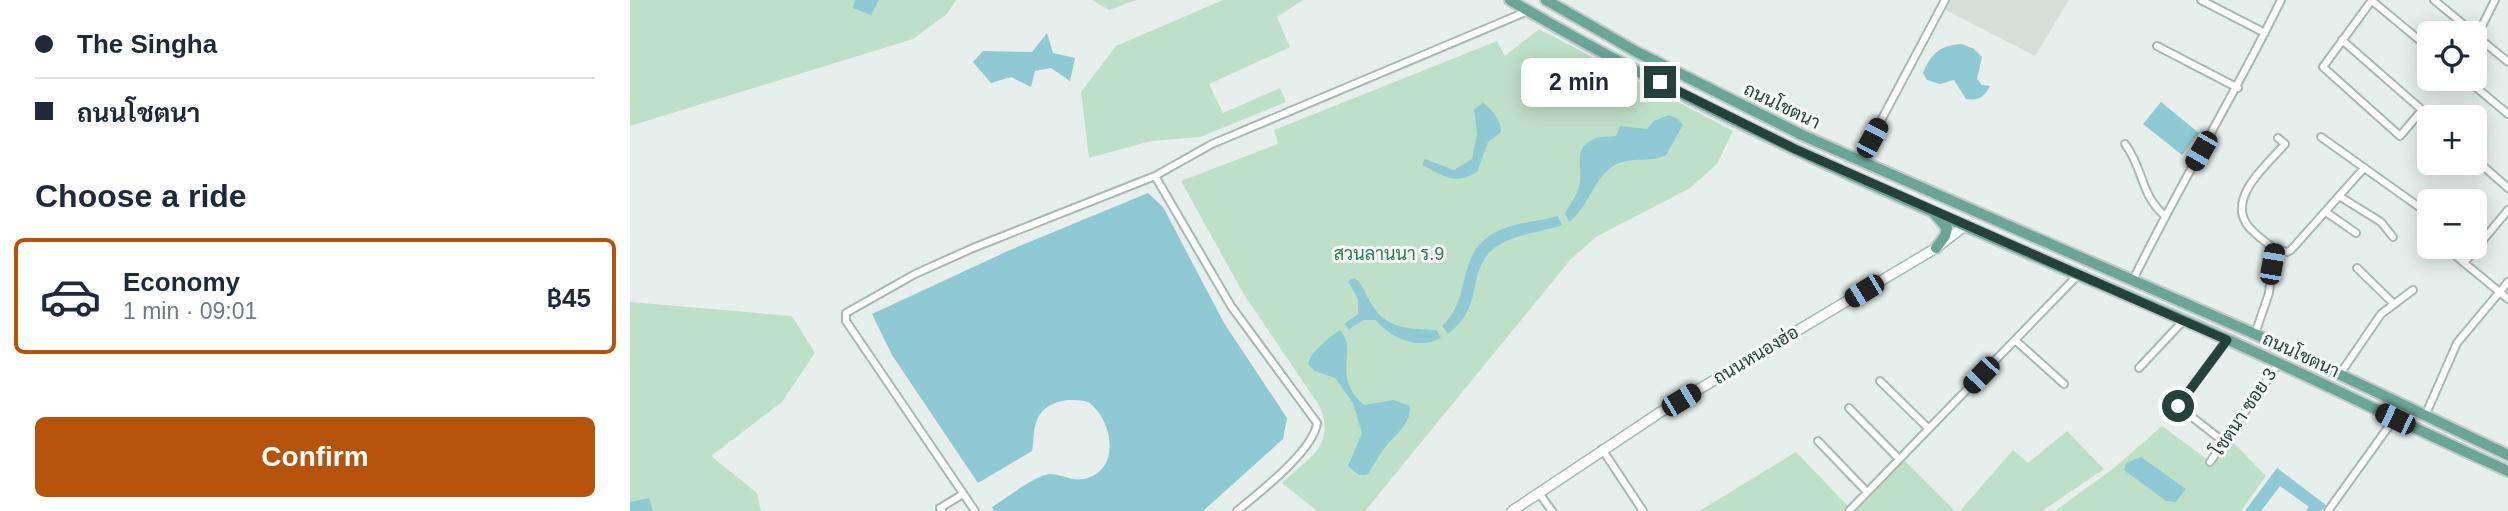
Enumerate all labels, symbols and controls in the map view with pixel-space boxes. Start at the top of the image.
map controls [2417,21,2487,259]
button: locate [2417,21,2487,91]
text: The Singha [77,29,217,59]
callout: 2 min [1520,57,1636,106]
route end [1644,66,1676,98]
text: 2 min [1549,69,1609,95]
street label: ถนนโชตนา [1741,76,1825,133]
text: ถนนโชตนา [77,98,200,128]
button: + [2417,105,2487,175]
car [1853,115,1892,161]
car [2182,128,2221,174]
text: Choose a ride [35,178,247,214]
button: − [2417,189,2487,259]
car [2259,241,2286,287]
park label: สวนลานนา ร.9 [1334,244,1444,264]
icon: car [39,265,102,328]
text: Economy [123,267,240,297]
car [1841,271,1888,311]
text: ฿45 [547,283,591,313]
text: 1 min · 09:01 [123,298,257,324]
street label: ถนนหนองฮ่อ [1709,320,1802,388]
street label: ถนนโชตนา [2260,326,2344,381]
car [1959,353,2004,397]
street label: โชตนา ซอย 3 [2204,363,2280,460]
car [1658,380,1705,420]
route start [2162,390,2194,422]
car [2372,400,2419,438]
button: Confirm [35,417,595,497]

